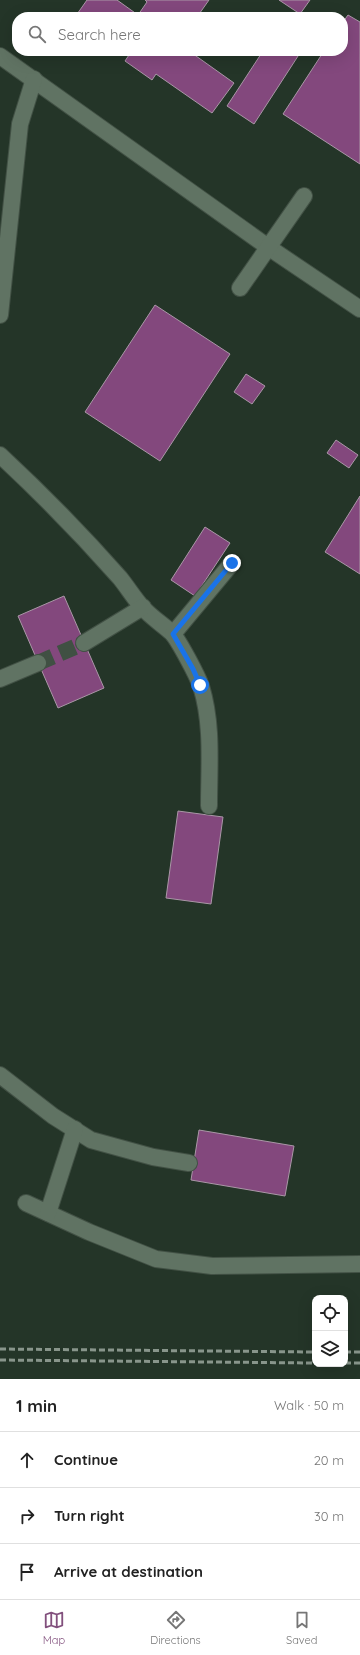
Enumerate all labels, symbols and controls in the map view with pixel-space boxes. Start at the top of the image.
search box [12,12,348,56]
icon: search [26,23,48,45]
text: Search here [58,25,141,44]
route end [223,554,241,572]
route start [191,676,209,694]
map controls [312,1295,348,1367]
button: locate [312,1295,348,1331]
button: layers [312,1331,348,1367]
text: 1 min [16,1395,57,1416]
text: Walk · 50 m [274,1397,344,1413]
icon: ahead [16,1449,38,1471]
text: Continue [54,1450,118,1469]
text: 20 m [314,1452,344,1468]
icon: right [16,1505,38,1527]
text: Turn right [54,1506,125,1525]
text: 30 m [314,1508,344,1524]
icon: arrive [16,1561,38,1583]
text: Arrive at destination [54,1562,203,1581]
tab: Map [43,1609,65,1647]
tab: Directions [150,1609,201,1647]
tab: Saved [286,1609,317,1647]

